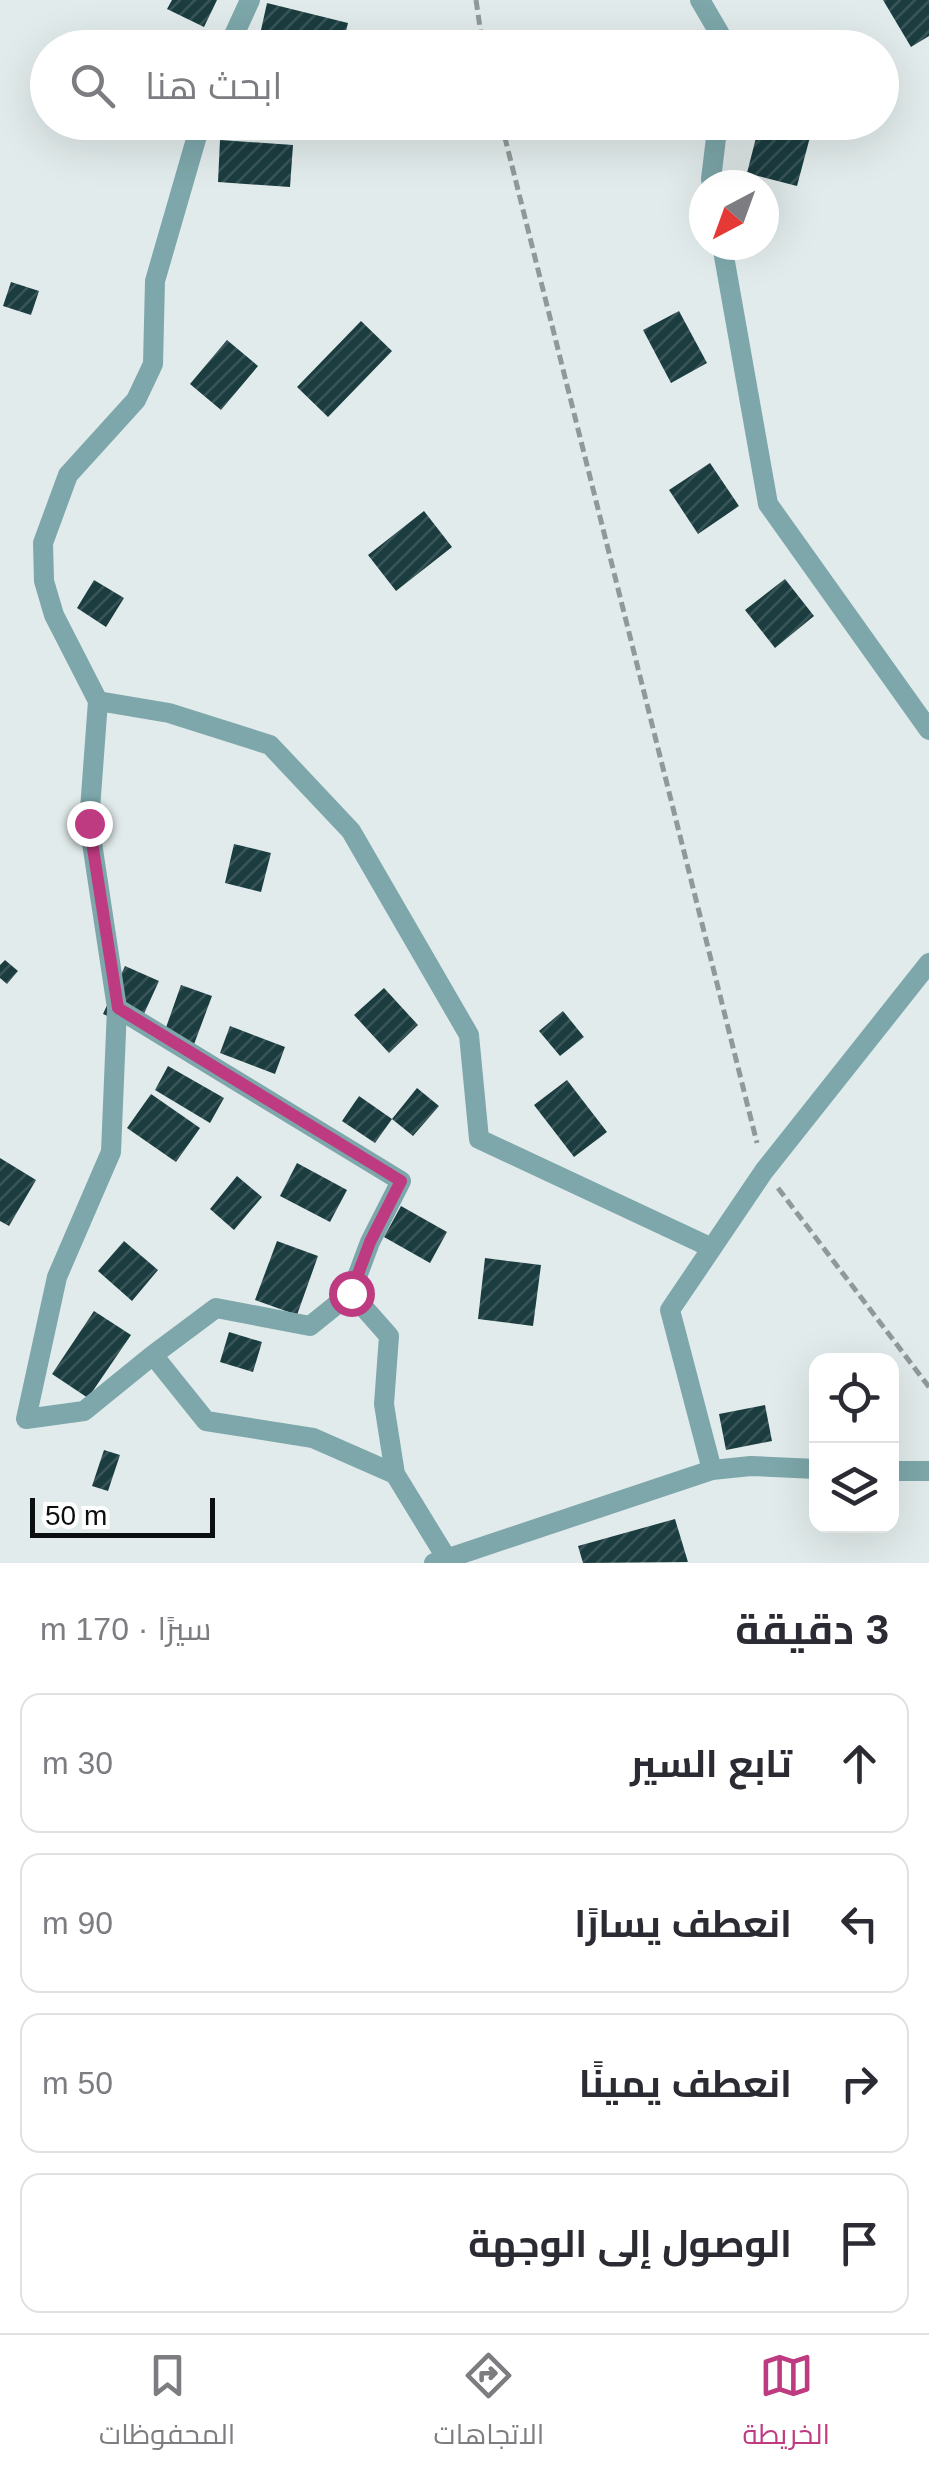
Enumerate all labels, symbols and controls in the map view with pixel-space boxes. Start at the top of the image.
search box [30,30,899,140]
icon: search [65,58,120,113]
text: ابحث هنا [145,65,283,107]
north arrow [689,170,779,260]
route end [67,801,113,847]
route start [329,1271,375,1317]
map controls [809,1353,899,1533]
button: locate [809,1353,899,1443]
button: layers [809,1443,899,1533]
scale bar [30,1493,215,1538]
text: 50 m [45,1500,107,1531]
text: 3 دقيقة [735,1606,889,1653]
text: سيرًا · 170 m [40,1611,211,1647]
icon: ahead [832,1736,887,1791]
text: تابع السير [630,1743,792,1785]
text: 30 m [42,1745,113,1781]
icon: left [832,1896,887,1951]
text: انعطف يسارًا [574,1903,792,1945]
text: 90 m [42,1905,113,1941]
icon: right [832,2056,887,2111]
text: انعطف يمينًا [579,2063,792,2105]
text: 50 m [42,2065,113,2101]
icon: arrive [832,2216,887,2271]
text: الوصول إلى الوجهة [468,2223,792,2265]
tab: المحفوظات [99,2348,235,2460]
tab: الاتجاهات [434,2348,544,2460]
tab: الخريطة [743,2348,830,2460]

